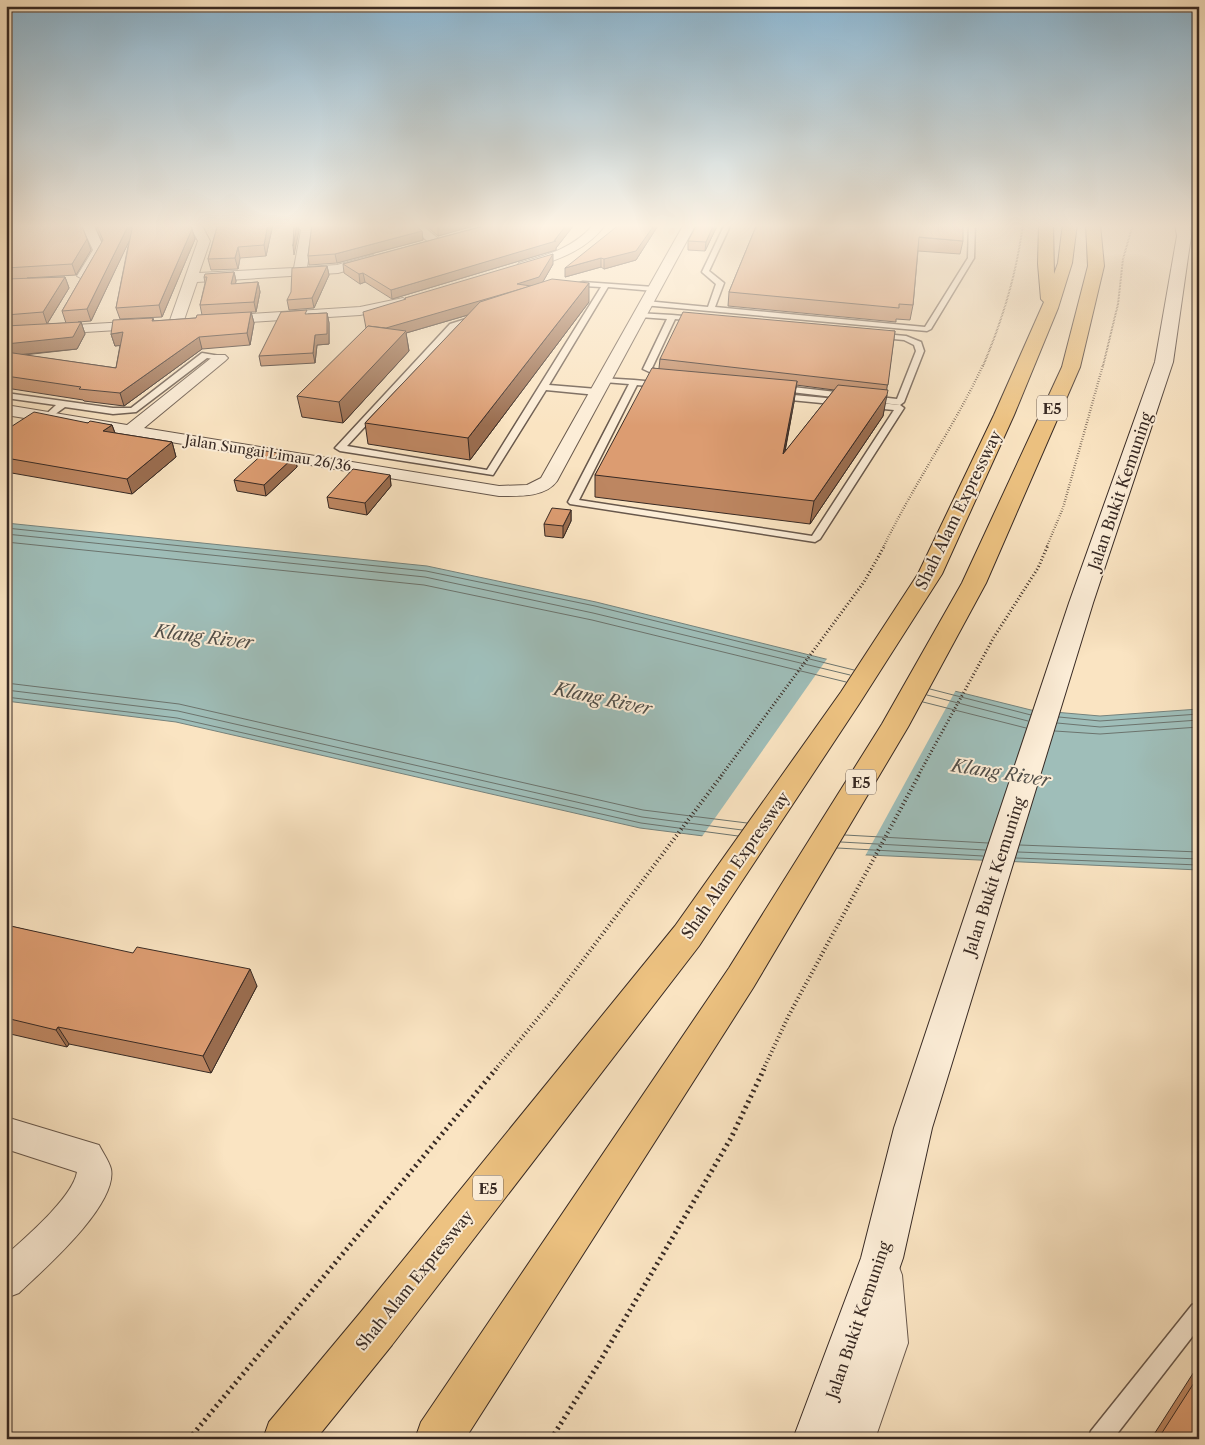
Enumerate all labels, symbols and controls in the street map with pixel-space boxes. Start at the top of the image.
road number: E5 [1037,396,1067,420]
street label: Jalan Bukit Kemuning [1083,409,1157,575]
street label: Shah Alam Expressway [911,426,1006,593]
street label: Jalan Sungai Limau 26/36 [182,431,352,475]
water label: Klang River [151,620,256,654]
water label: Klang River [550,677,656,720]
water label: Klang River [948,754,1053,792]
road number: E5 [846,770,876,794]
street label: Shah Alam Expressway [677,787,794,942]
street label: Jalan Bukit Kemuning [958,794,1029,961]
road number: E5 [473,1176,503,1200]
street label: Shah Alam Expressway [351,1205,478,1354]
street label: Jalan Bukit Kemuning [821,1238,895,1404]

